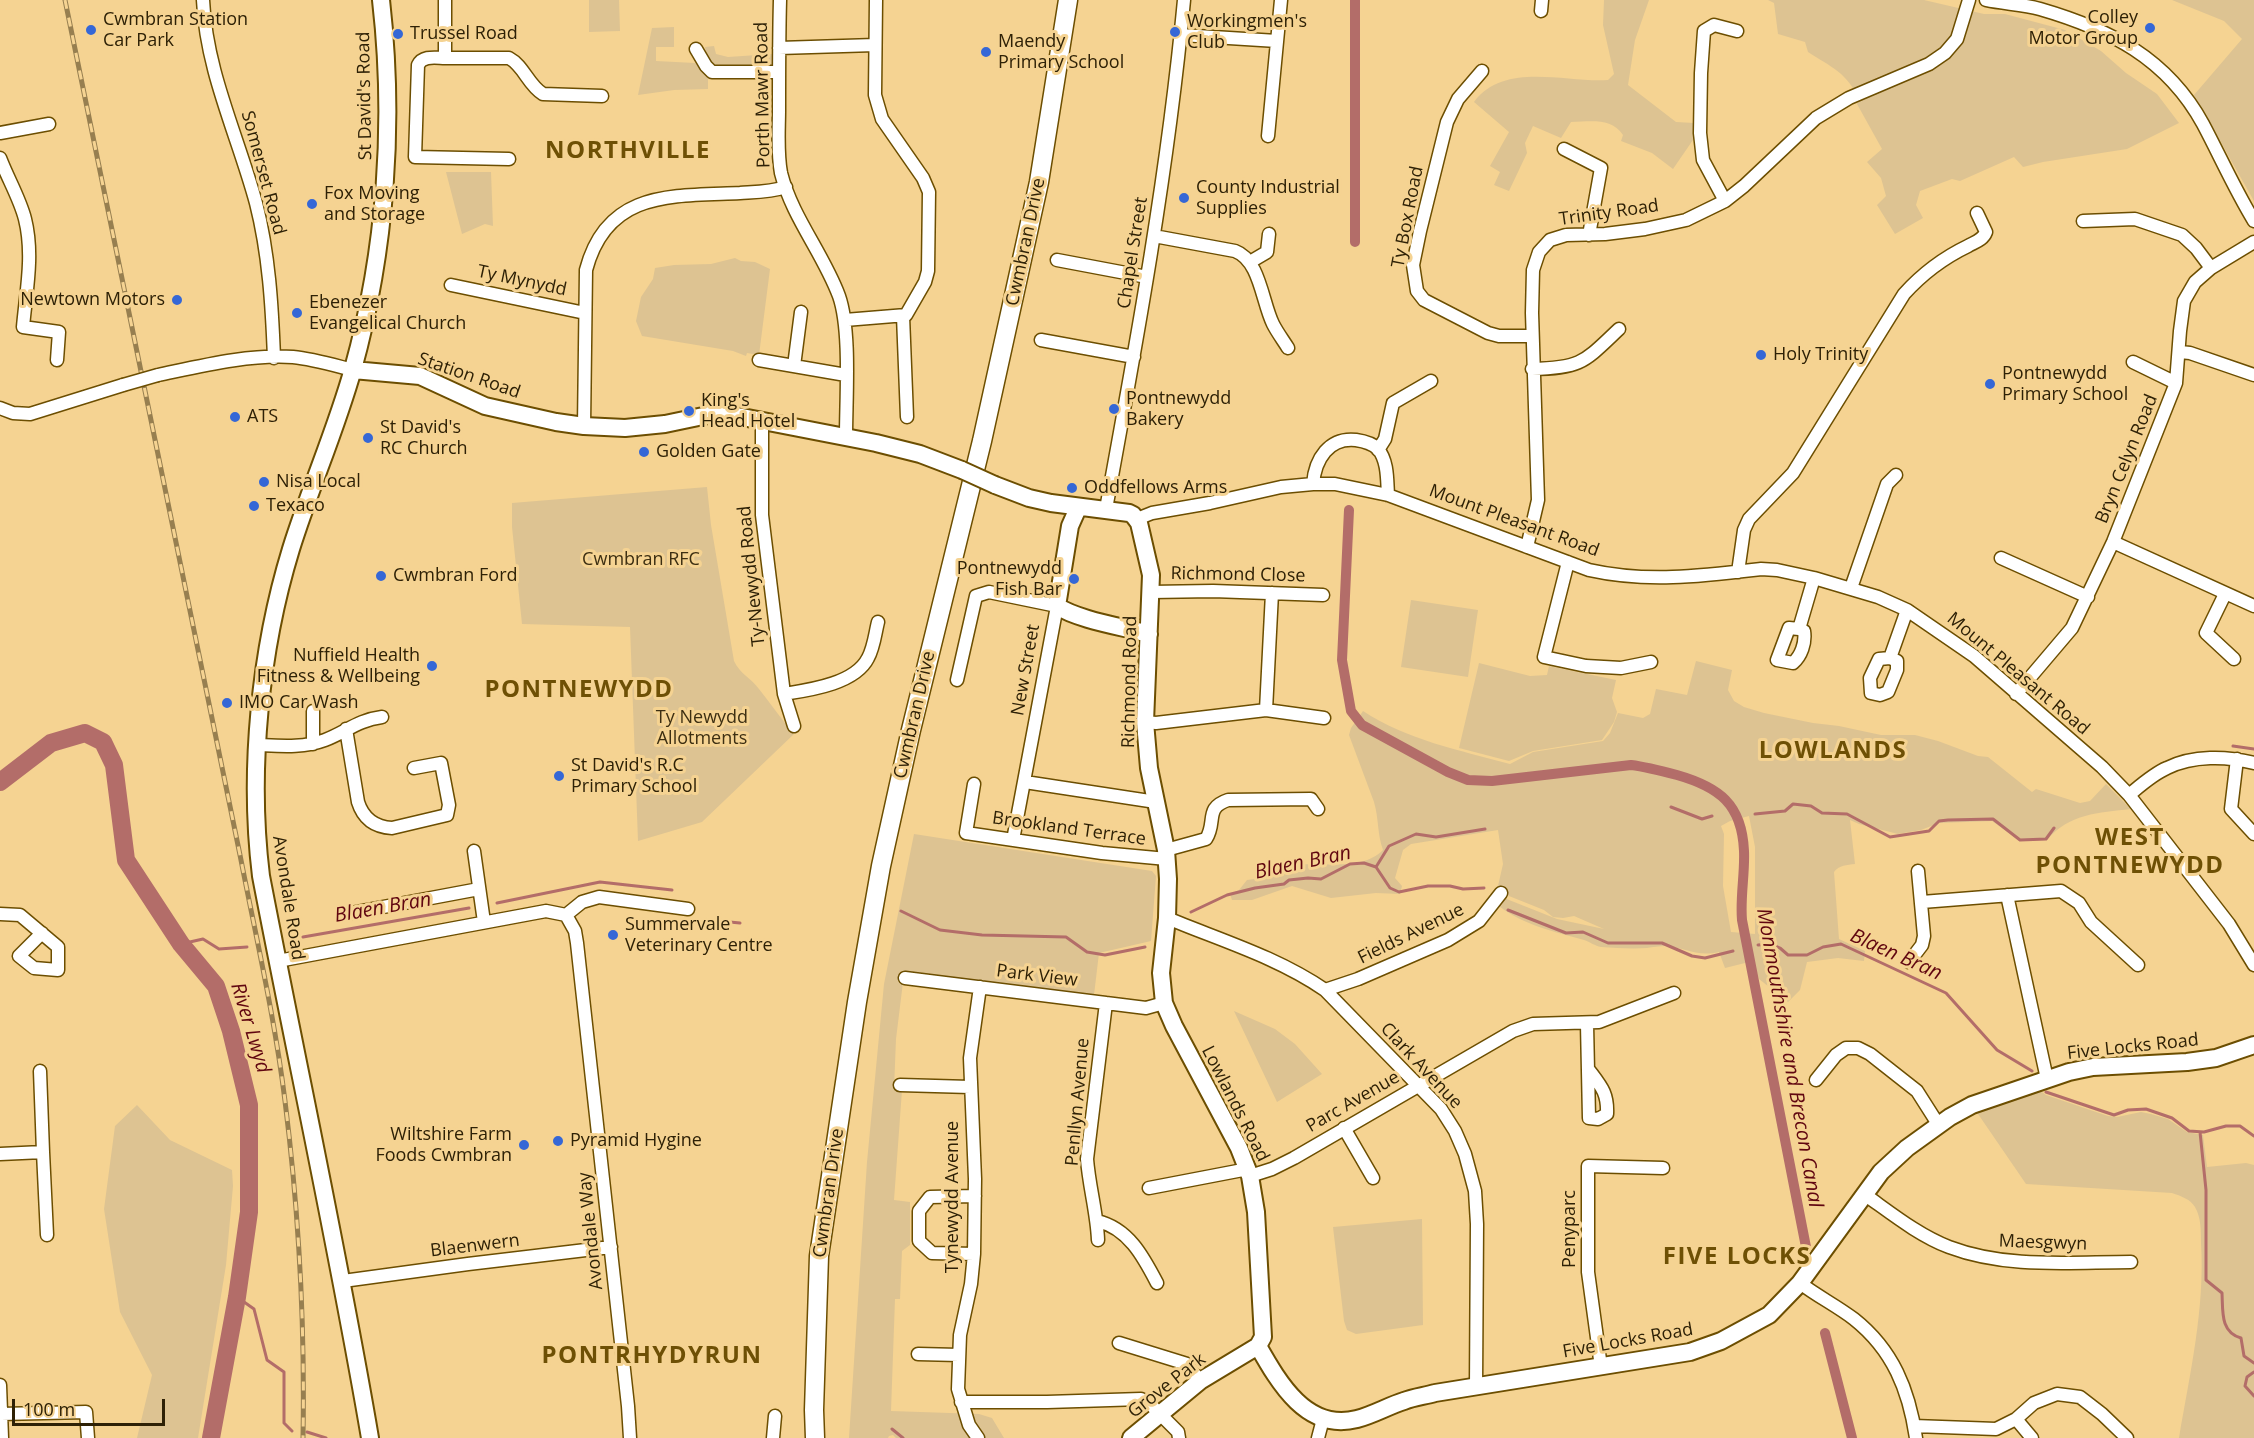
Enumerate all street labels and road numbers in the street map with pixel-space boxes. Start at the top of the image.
street label: Porth Mawr Road [751,22,775,168]
street label: St David's Road [353,31,377,161]
street label: Somerset Road [236,109,290,237]
street label: Ty Box Road [1388,164,1428,270]
street label: Cwmbran Drive [1002,176,1050,308]
street label: Trinity Road [1558,195,1660,231]
street label: Chapel Street [1113,196,1153,310]
street label: Ty Mynydd [475,261,569,301]
street label: Station Road [415,348,523,404]
street label: Bryn Celyn Road [2091,391,2163,527]
street label: Mount Pleasant Road [1426,480,1602,562]
street label: Ty-Newydd Road [734,505,770,647]
street label: Richmond Close [1170,563,1306,587]
street label: Mount Pleasant Road [1942,608,2094,740]
street label: Richmond Road [1118,616,1142,748]
street label: New Street [1007,623,1045,717]
street label: Cwmbran Drive [890,649,940,781]
street label: Brookland Terrace [991,808,1147,850]
street label: Avondale Road [268,834,308,962]
street label: Fields Avenue [1354,899,1468,969]
street label: Park View [995,960,1079,992]
street label: Clark Avenue [1376,1018,1466,1114]
street label: Five Locks Road [2066,1029,2200,1065]
street label: Penllyn Avenue [1062,1037,1094,1167]
street label: Lowlands Road [1197,1043,1273,1165]
street label: Parc Avenue [1303,1067,1403,1137]
street label: Tynewydd Avenue [942,1121,964,1273]
street label: Cwmbran Drive [809,1127,849,1259]
street label: Avondale Way [574,1171,608,1291]
street label: Penyparc [1559,1190,1581,1268]
street label: Blaenwern [429,1230,521,1262]
street label: Maesgwyn [1998,1231,2088,1255]
street label: Five Locks Road [1561,1319,1695,1363]
street label: Grove Park [1124,1349,1210,1423]

